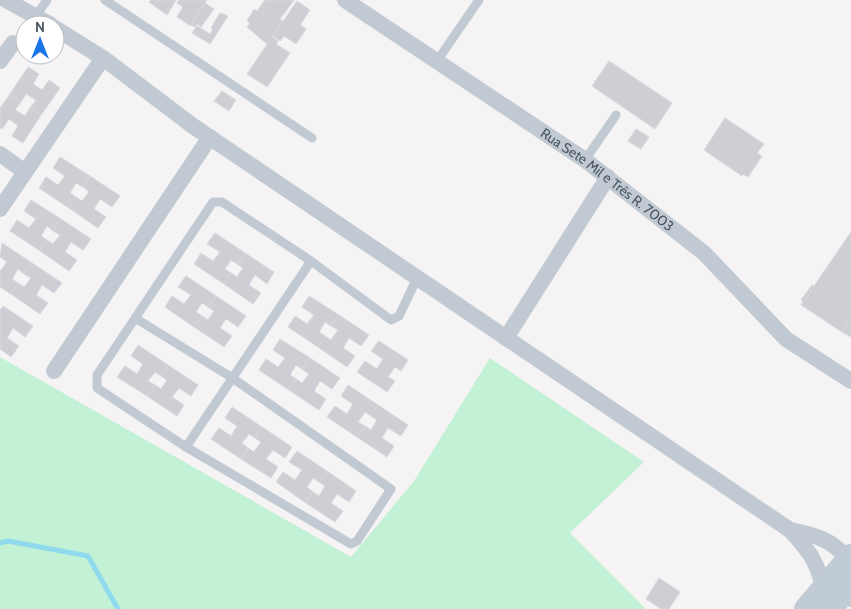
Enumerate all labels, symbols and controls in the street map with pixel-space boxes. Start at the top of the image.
north arrow [15,15,65,65]
text: N [35,18,45,36]
street label: Rua Sete Mil e Três R. 7003 [537,124,678,235]

